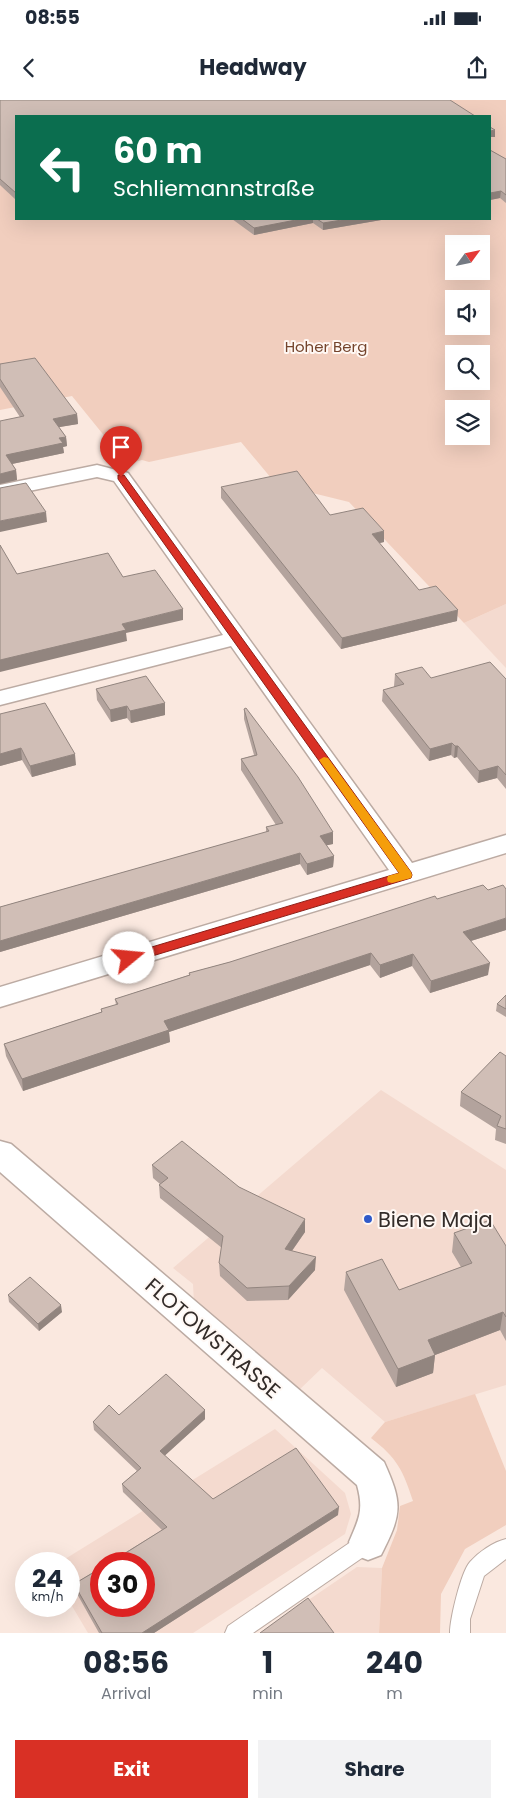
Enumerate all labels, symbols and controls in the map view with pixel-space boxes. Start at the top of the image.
text: 08:55 [25,4,80,31]
text: Headway [199,52,307,83]
icon: back [15,54,43,82]
icon: share [463,54,491,82]
text: 60 m [113,126,203,175]
icon: left [30,135,95,200]
text: Schliemannstraße [113,173,315,204]
north arrow [445,235,490,280]
map controls [445,235,490,445]
button: sound [445,290,490,335]
park label: Hoher Berg [285,336,367,357]
button: search [445,345,490,390]
button: layers [445,400,490,445]
pin [100,426,142,477]
icon: arrive [107,433,135,461]
position arrow [102,931,154,983]
place label: Biene Maja [378,1205,493,1234]
marker: Biene Maja [362,1213,374,1225]
street label: FLOTOWSTRASSE [139,1271,287,1405]
speed limit sign: 30 [90,1552,155,1617]
text: 24 [32,1561,63,1596]
text: km/h [32,1588,63,1605]
text: 08:56 [83,1641,169,1684]
text: 1 [262,1641,273,1684]
text: 240 [366,1641,423,1684]
text: Arrival [101,1682,151,1705]
text: min [252,1682,283,1705]
text: m [386,1682,403,1705]
button: Exit [15,1740,248,1798]
button: Share [258,1740,491,1798]

